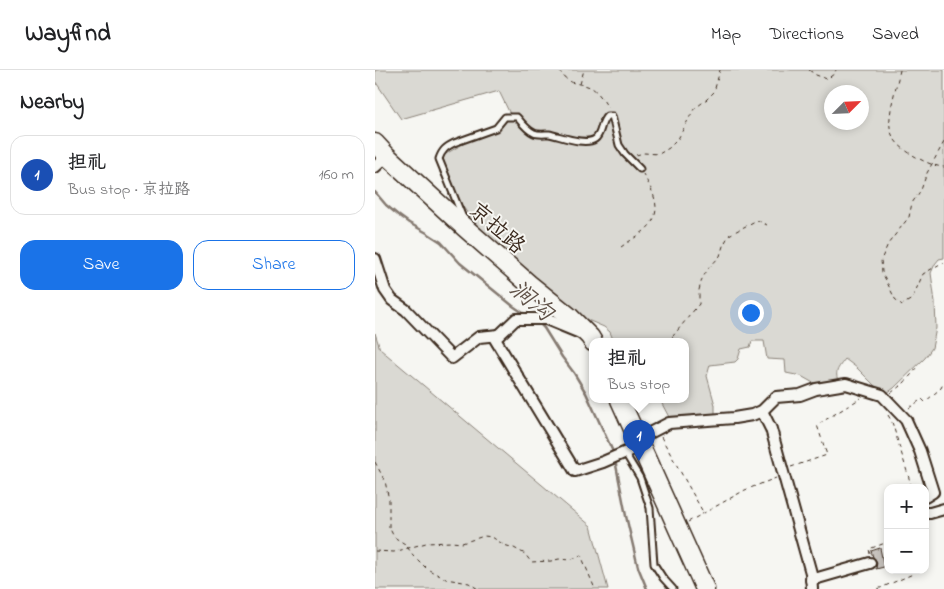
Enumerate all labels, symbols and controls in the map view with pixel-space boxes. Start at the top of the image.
text: Wayfind [25,17,111,52]
text: Map [711,22,741,48]
text: Directions [769,22,844,48]
text: Saved [872,22,919,48]
north arrow [824,85,869,130]
text: Nearby [20,88,84,118]
text: 担礼 [68,150,106,177]
text: 1 [34,163,40,187]
text: 160 m [319,163,354,187]
text: Bus stop · 京拉路 [68,178,190,202]
street label: 京拉路 [461,196,531,263]
button: Save [20,240,183,290]
button: Share [193,240,355,290]
water label: 涧沟 [501,273,562,332]
your location [738,300,764,326]
popup [589,338,689,403]
text: 担礼 [608,346,646,373]
text: Bus stop [608,373,670,397]
pin: 1 [623,420,655,461]
map controls [884,484,929,574]
button: + [884,484,929,529]
button: − [884,529,929,574]

